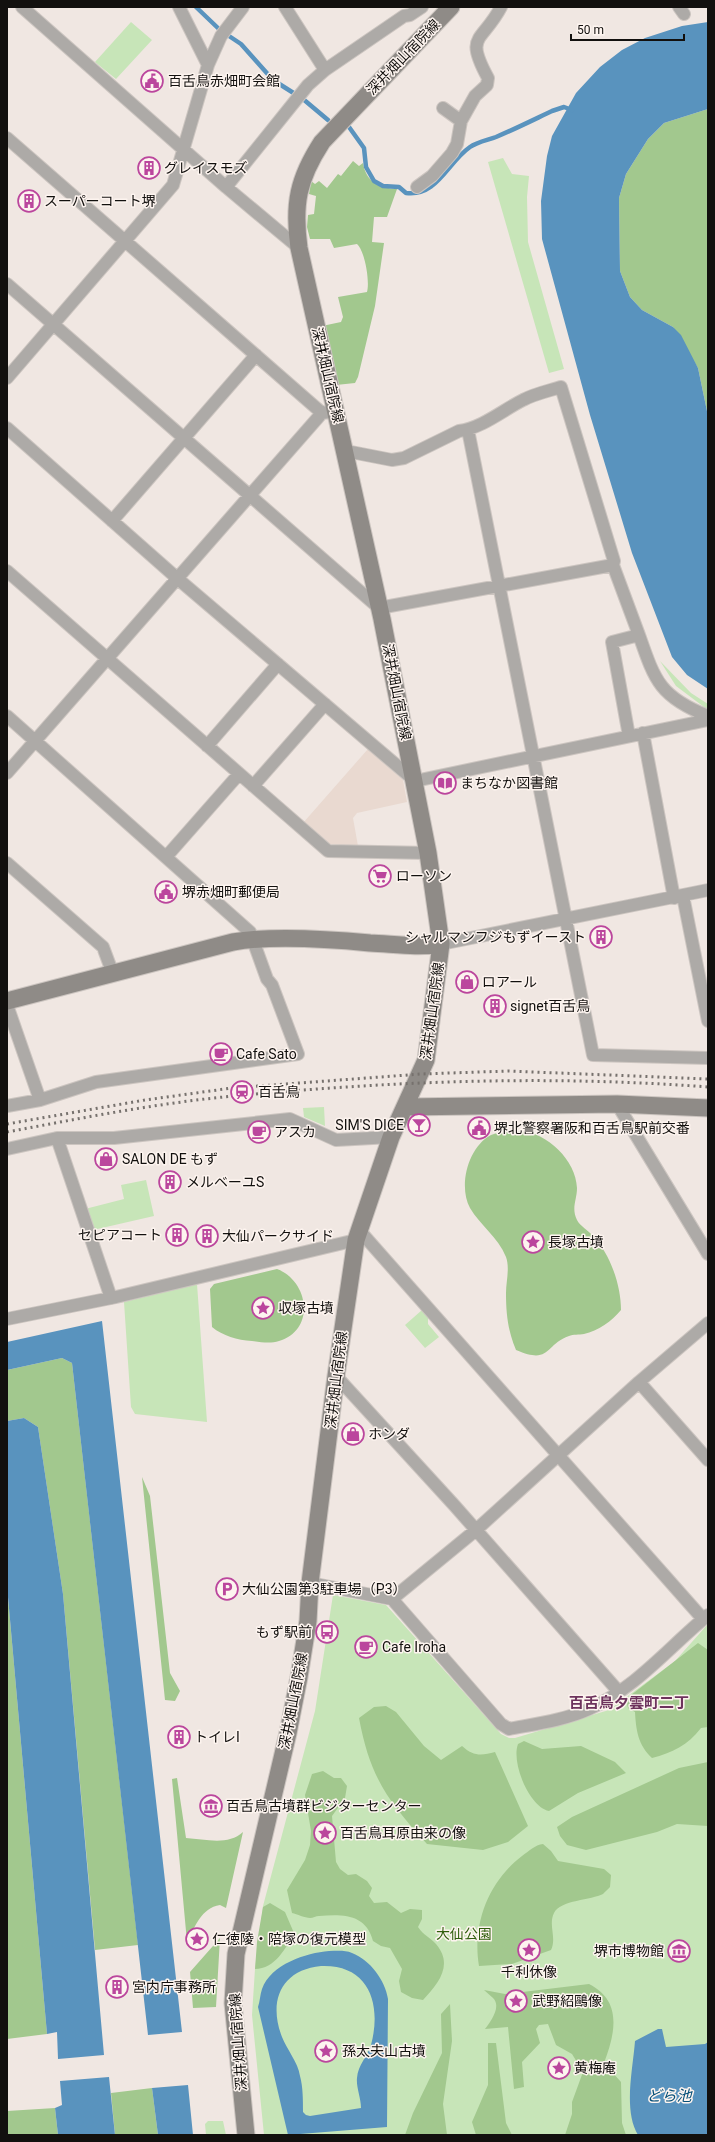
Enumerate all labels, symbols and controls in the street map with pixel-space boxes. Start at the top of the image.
street label: 深井畑山宿院線 [363,16,443,98]
scale bar [571,16,684,42]
text: 50 m [577,23,604,37]
public building icon: 百舌鳥赤畑町会館 [139,68,165,94]
place label: 百舌鳥赤畑町会館 [168,73,280,89]
building icon: グレイスモズ [136,155,162,181]
place label: グレイスモズ [164,160,248,176]
building icon: スーパーコート堺 [16,188,42,214]
place label: スーパーコート堺 [44,193,156,209]
street label: 深井畑山宿院線 [309,325,347,425]
street label: 深井畑山宿院線 [380,642,414,742]
library icon: まちなか図書館 [432,770,458,796]
place label: まちなか図書館 [460,775,558,791]
supermarket icon: ローソン [367,863,393,889]
place label: ローソン [396,868,452,884]
public building icon: 堺赤畑町郵便局 [153,879,179,905]
place label: 堺赤畑町郵便局 [182,884,280,900]
building icon: シャルマンフジもずイースト [588,924,614,950]
place label: シャルマンフジもずイースト [405,929,586,945]
street label: 深井畑山宿院線 [417,961,447,1061]
shop icon: ロアール [454,969,480,995]
place label: ロアール [482,974,537,990]
building icon: signet百舌鳥 [482,993,508,1019]
place label: signet百舌鳥 [510,998,590,1014]
cafe icon: Cafe Sato [208,1041,234,1067]
place label: Cafe Sato [236,1046,297,1062]
station icon: 百舌鳥 [229,1079,255,1105]
place label: 百舌鳥 [258,1084,300,1100]
bar icon: SIM'S DICE [406,1112,432,1138]
public building icon: 堺北警察署阪和百舌鳥駅前交番 [466,1115,492,1141]
place label: SIM'S DICE [335,1117,404,1133]
cafe icon: アスカ [246,1119,272,1145]
place label: 堺北警察署阪和百舌鳥駅前交番 [494,1120,690,1136]
place label: アスカ [274,1124,316,1140]
shop icon: SALON DE もず [93,1146,119,1172]
place label: SALON DE もず [122,1151,218,1167]
building icon: メルベーユS [157,1169,183,1195]
place label: メルベーユS [186,1174,264,1190]
building icon: セピアコート [164,1222,190,1248]
building icon: 大仙パークサイド [194,1223,220,1249]
place label: セピアコート [78,1227,162,1243]
place label: 大仙パークサイド [222,1228,334,1244]
place icon: 長塚古墳 [520,1229,546,1255]
place label: 長塚古墳 [548,1234,604,1250]
place icon: 収塚古墳 [250,1295,276,1321]
place label: 収塚古墳 [278,1300,334,1316]
street label: 深井畑山宿院線 [322,1330,350,1430]
shop icon: ホンダ [340,1421,366,1447]
place label: ホンダ [368,1426,410,1442]
parking icon: 大仙公園第3駐車場（P3） [214,1576,240,1602]
place label: 大仙公園第3駐車場（P3） [242,1581,407,1597]
bus stop icon: もず駅前 [314,1619,340,1645]
place label: もず駅前 [256,1624,312,1640]
cafe icon: Cafe Iroha [353,1634,379,1660]
place label: Cafe Iroha [382,1639,446,1655]
street label: 深井畑山宿院線 [276,1651,310,1751]
district label: 百舌鳥夕雲町二丁 [569,1694,689,1712]
building icon: トイレI [166,1724,192,1750]
place label: トイレI [194,1729,240,1745]
museum icon: 百舌鳥古墳群ビジターセンター [198,1793,224,1819]
place label: 百舌鳥古墳群ビジターセンター [226,1798,422,1814]
place icon: 百舌鳥耳原由来の像 [312,1820,338,1846]
place label: 百舌鳥耳原由来の像 [340,1825,466,1841]
place icon: 仁徳陵・陪塚の復元模型 [184,1926,210,1952]
park label: 大仙公園 [436,1926,492,1942]
place label: 仁徳陵・陪塚の復元模型 [212,1931,366,1947]
place icon: 千利休像 [516,1937,542,1963]
museum icon: 堺市博物館 [666,1938,692,1964]
place label: 堺市博物館 [594,1943,664,1959]
place label: 千利休像 [501,1964,557,1980]
building icon: 宮内庁事務所 [104,1974,130,2000]
place label: 宮内庁事務所 [132,1979,216,1995]
place icon: 武野紹鷗像 [503,1988,529,2014]
street label: 深井畑山宿院線 [227,1993,249,2091]
place label: 武野紹鷗像 [532,1993,602,2009]
place icon: 孫太夫山古墳 [313,2038,339,2064]
place label: 孫太夫山古墳 [342,2043,426,2059]
place icon: 黄梅庵 [546,2055,572,2081]
place label: 黄梅庵 [574,2060,616,2076]
water label: どら池 [646,2087,693,2105]

